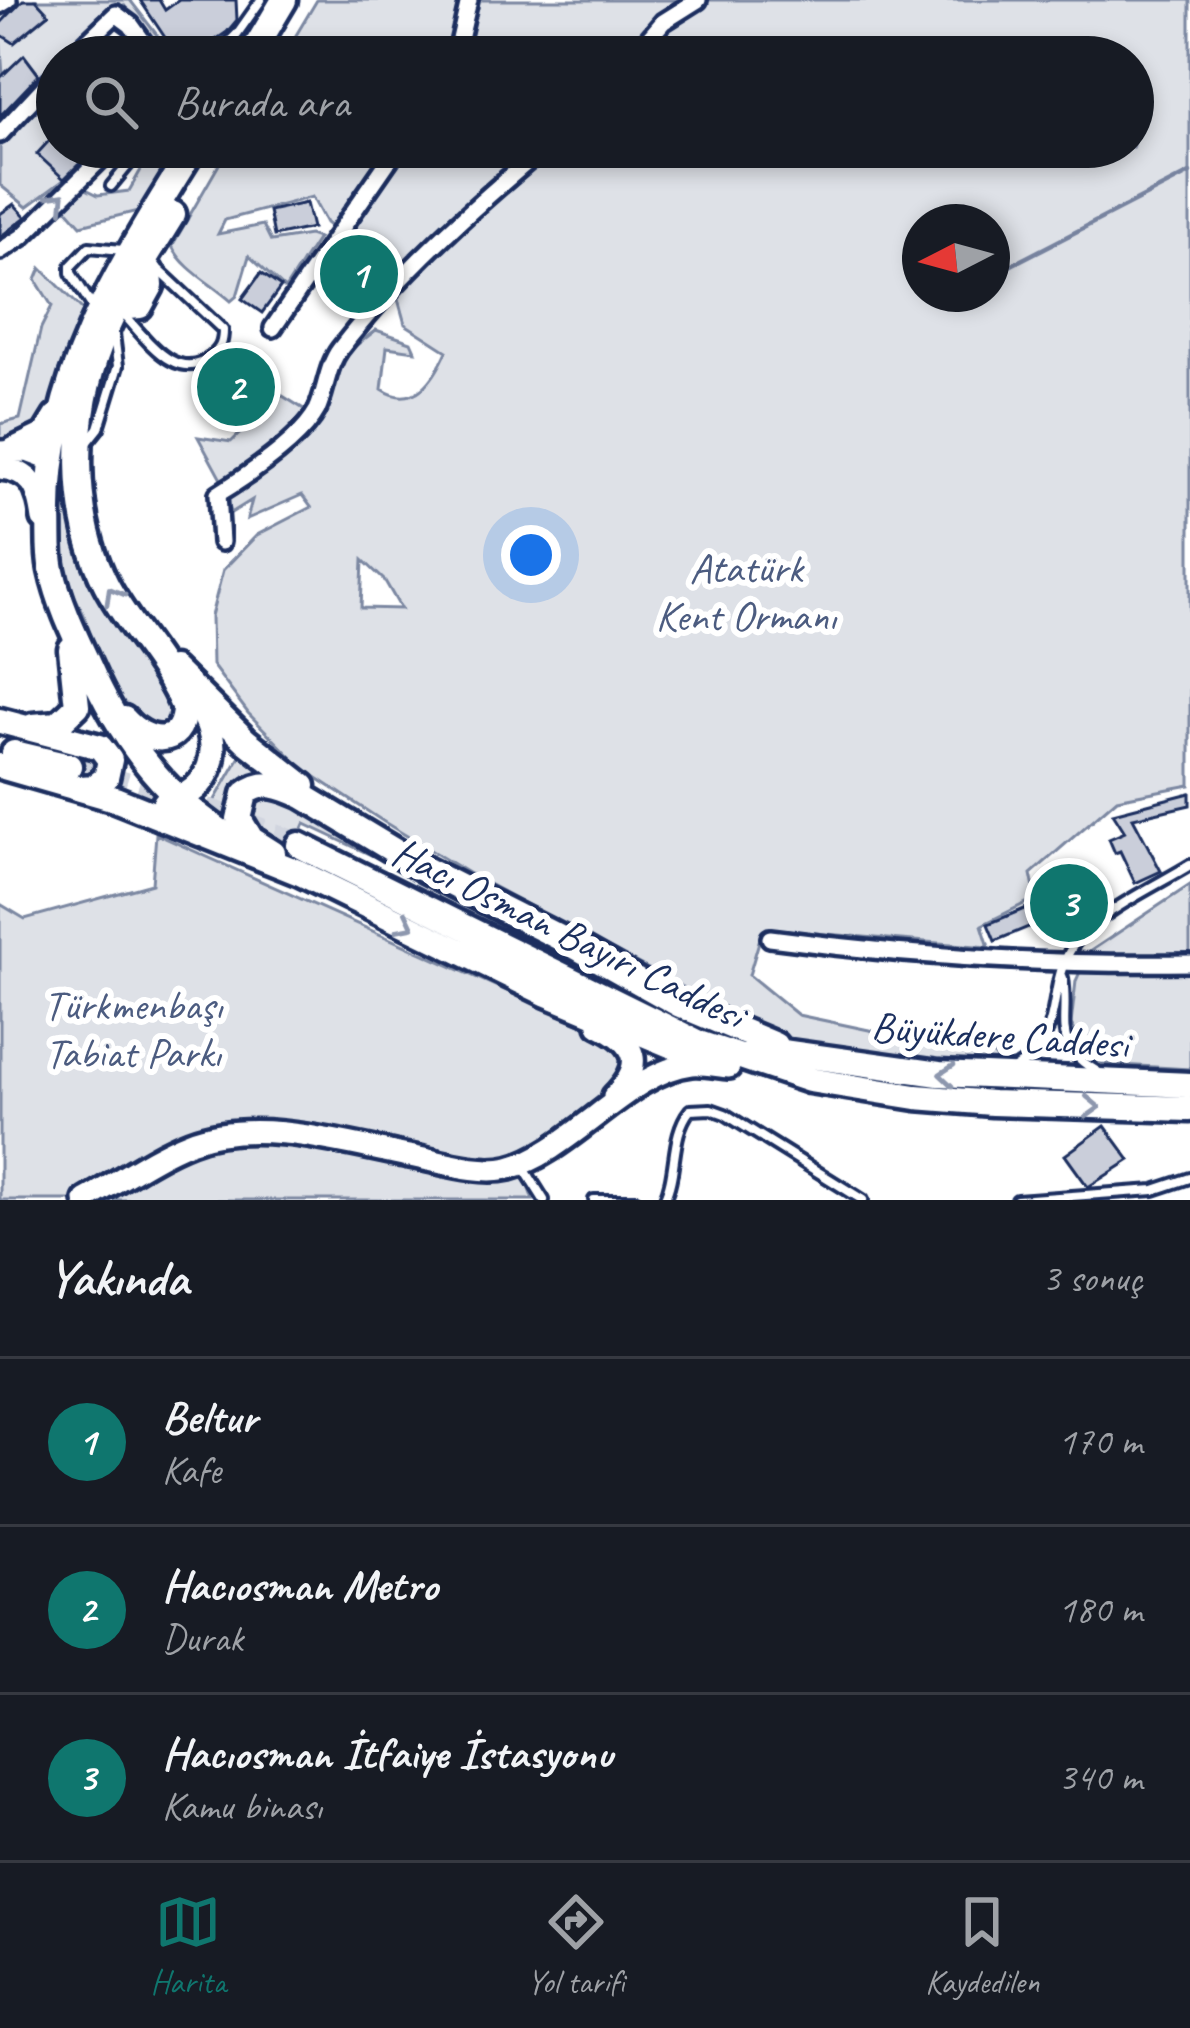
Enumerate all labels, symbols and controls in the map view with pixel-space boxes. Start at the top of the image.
search box [36,36,1154,168]
icon: search [78,69,144,135]
text: Burada ara [174,74,349,131]
one-way arrow [43,193,65,214]
north arrow [902,204,1010,312]
pin: 1 [320,229,398,319]
pin: 2 [197,342,275,432]
your location [501,525,561,585]
park label: Atatürk Kent Ormanı [656,542,838,643]
one-way arrow [104,586,127,608]
street label: Hacı Osman Bayırı Caddesi [384,825,757,1044]
pin: 3 [1030,858,1108,948]
one-way arrow [393,909,415,932]
park label: Türkmenbaşı Tabiat Parkı [44,979,224,1080]
street label: Büyükdere Caddesi [870,1000,1135,1071]
one-way arrow [937,1063,956,1088]
one-way arrow [1083,1093,1102,1119]
text: Yakında [48,1246,188,1310]
text: 3 sonuç [1042,1254,1142,1303]
text: Beltur [162,1389,257,1446]
text: 1 [78,1417,96,1466]
text: 170 m [1058,1417,1142,1466]
text: Kafe [162,1446,221,1495]
text: Hacıosman Metro [162,1557,438,1614]
text: 2 [78,1585,96,1634]
text: 180 m [1058,1585,1142,1634]
text: Durak [162,1614,243,1663]
text: Hacıosman İtfaiye İstasyonu [162,1725,612,1782]
text: 3 [78,1753,96,1802]
text: 340 m [1058,1753,1142,1802]
text: Kamu binası [162,1782,322,1831]
tab: Harita [151,1889,226,2003]
tab: Yol tarifi [527,1889,624,2003]
tab: Kaydedilen [925,1889,1039,2003]

